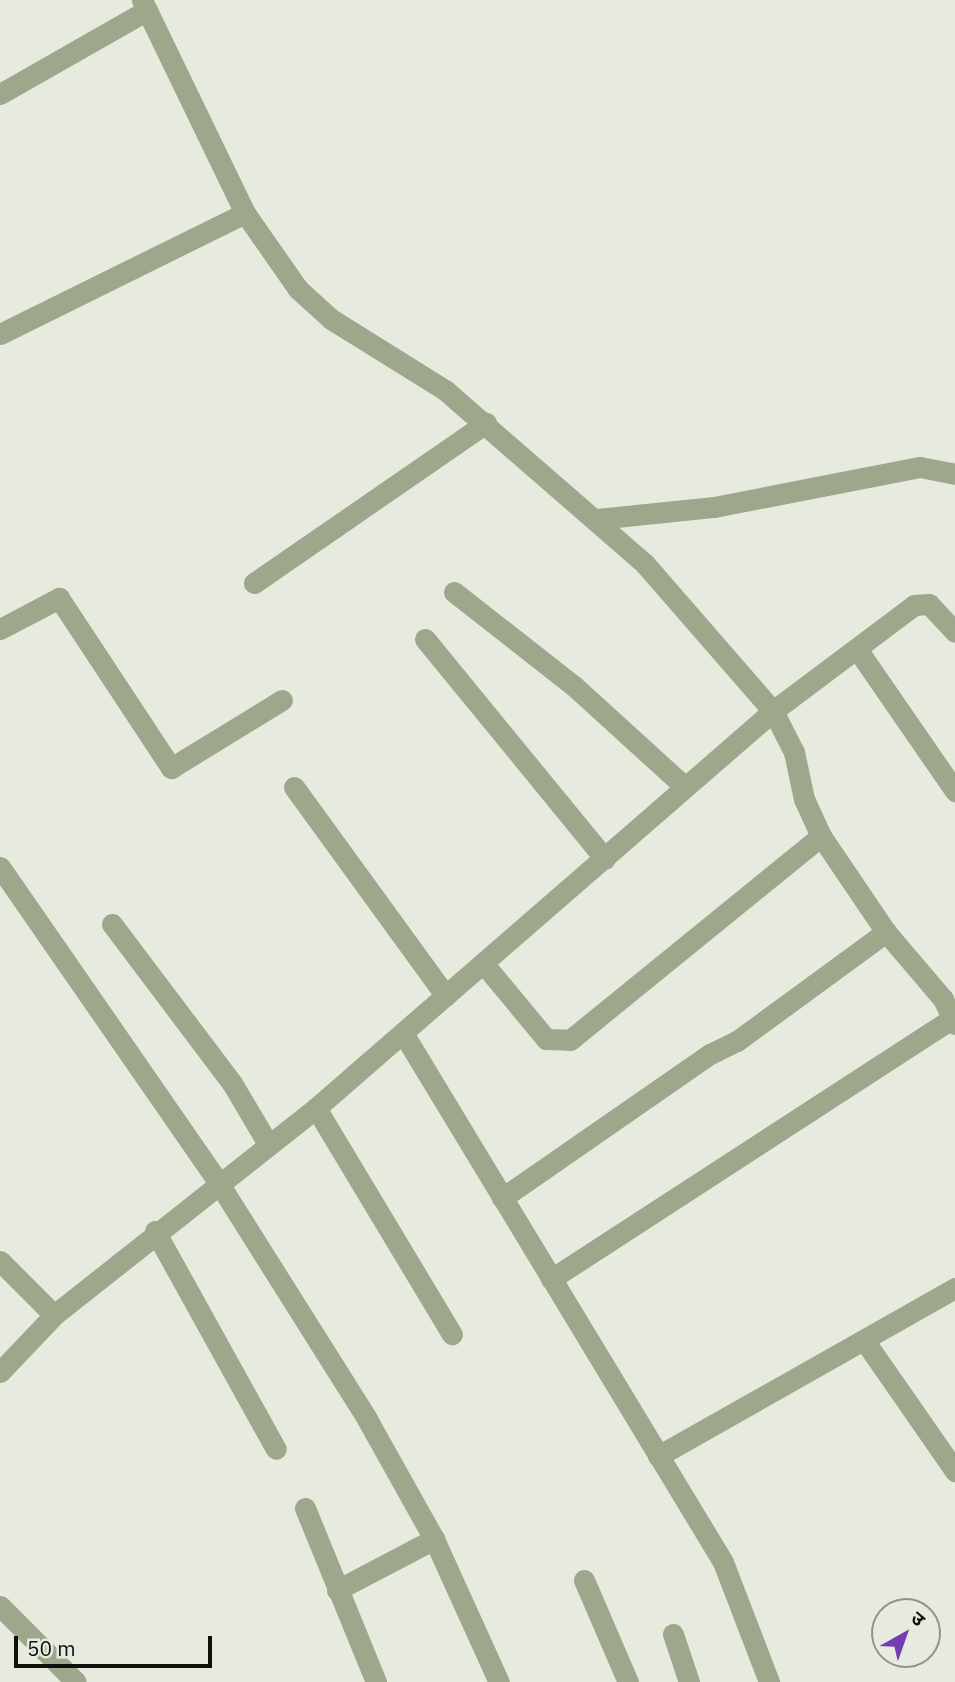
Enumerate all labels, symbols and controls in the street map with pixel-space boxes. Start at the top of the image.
north arrow [871,1598,941,1668]
text: उ [906,1606,930,1631]
scale bar [18,1622,215,1666]
text: 50 m [27,1634,76,1662]

